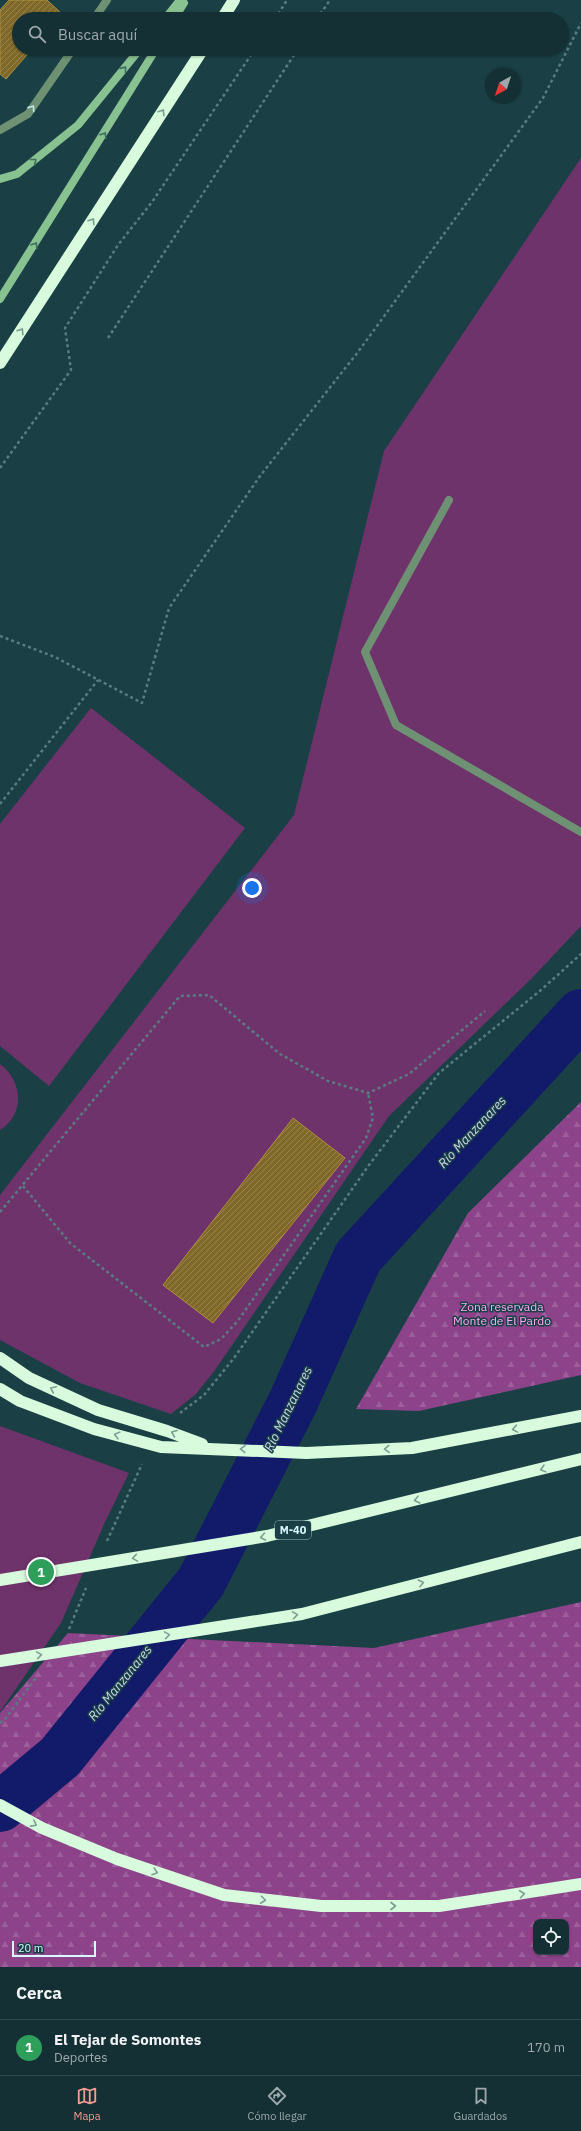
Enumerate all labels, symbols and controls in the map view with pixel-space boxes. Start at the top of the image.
search box [12,12,569,56]
icon: search [26,23,48,45]
text: Buscar aquí [58,25,137,44]
one-way arrow [120,66,127,73]
north arrow [485,68,521,104]
one-way arrow [27,106,34,113]
one-way arrow [157,109,165,116]
one-way arrow [99,132,107,139]
one-way arrow [29,159,36,166]
one-way arrow [87,219,94,226]
one-way arrow [30,242,38,249]
one-way arrow [16,328,24,335]
your location [242,878,262,898]
water label: Río Manzanares [434,1092,510,1172]
park label: Zona reservada Monte de El Pardo [453,1299,551,1328]
water label: Río Manzanares [260,1364,316,1454]
one-way arrow [49,1386,57,1394]
one-way arrow [512,1425,519,1433]
one-way arrow [171,1430,178,1438]
one-way arrow [114,1431,121,1440]
one-way arrow [240,1445,246,1454]
one-way arrow [384,1445,390,1453]
one-way arrow [540,1464,547,1473]
one-way arrow [414,1495,421,1504]
road number: M-40 [275,1521,311,1539]
one-way arrow [260,1532,266,1541]
one-way arrow [132,1553,138,1562]
pin: 1 [28,1557,54,1587]
one-way arrow [418,1579,425,1588]
one-way arrow [292,1611,298,1620]
one-way arrow [164,1631,170,1640]
water label: Río Manzanares [84,1642,156,1724]
one-way arrow [35,1651,42,1660]
one-way arrow [30,1819,38,1827]
one-way arrow [152,1867,159,1875]
one-way arrow [519,1890,525,1899]
one-way arrow [260,1895,266,1904]
one-way arrow [390,1902,396,1910]
map controls [533,1919,569,1955]
button: locate [533,1919,569,1955]
scale bar [12,1939,96,1958]
text: 20 m [18,1941,43,1955]
text: Cerca [16,1982,62,2004]
text: El Tejar de Somontes [54,2030,201,2049]
text: 1 [25,2039,33,2056]
text: 170 m [527,2039,565,2056]
text: Deportes [54,2049,107,2066]
tab: Mapa [74,2085,101,2123]
tab: Cómo llegar [248,2085,307,2123]
tab: Guardados [454,2085,507,2123]

